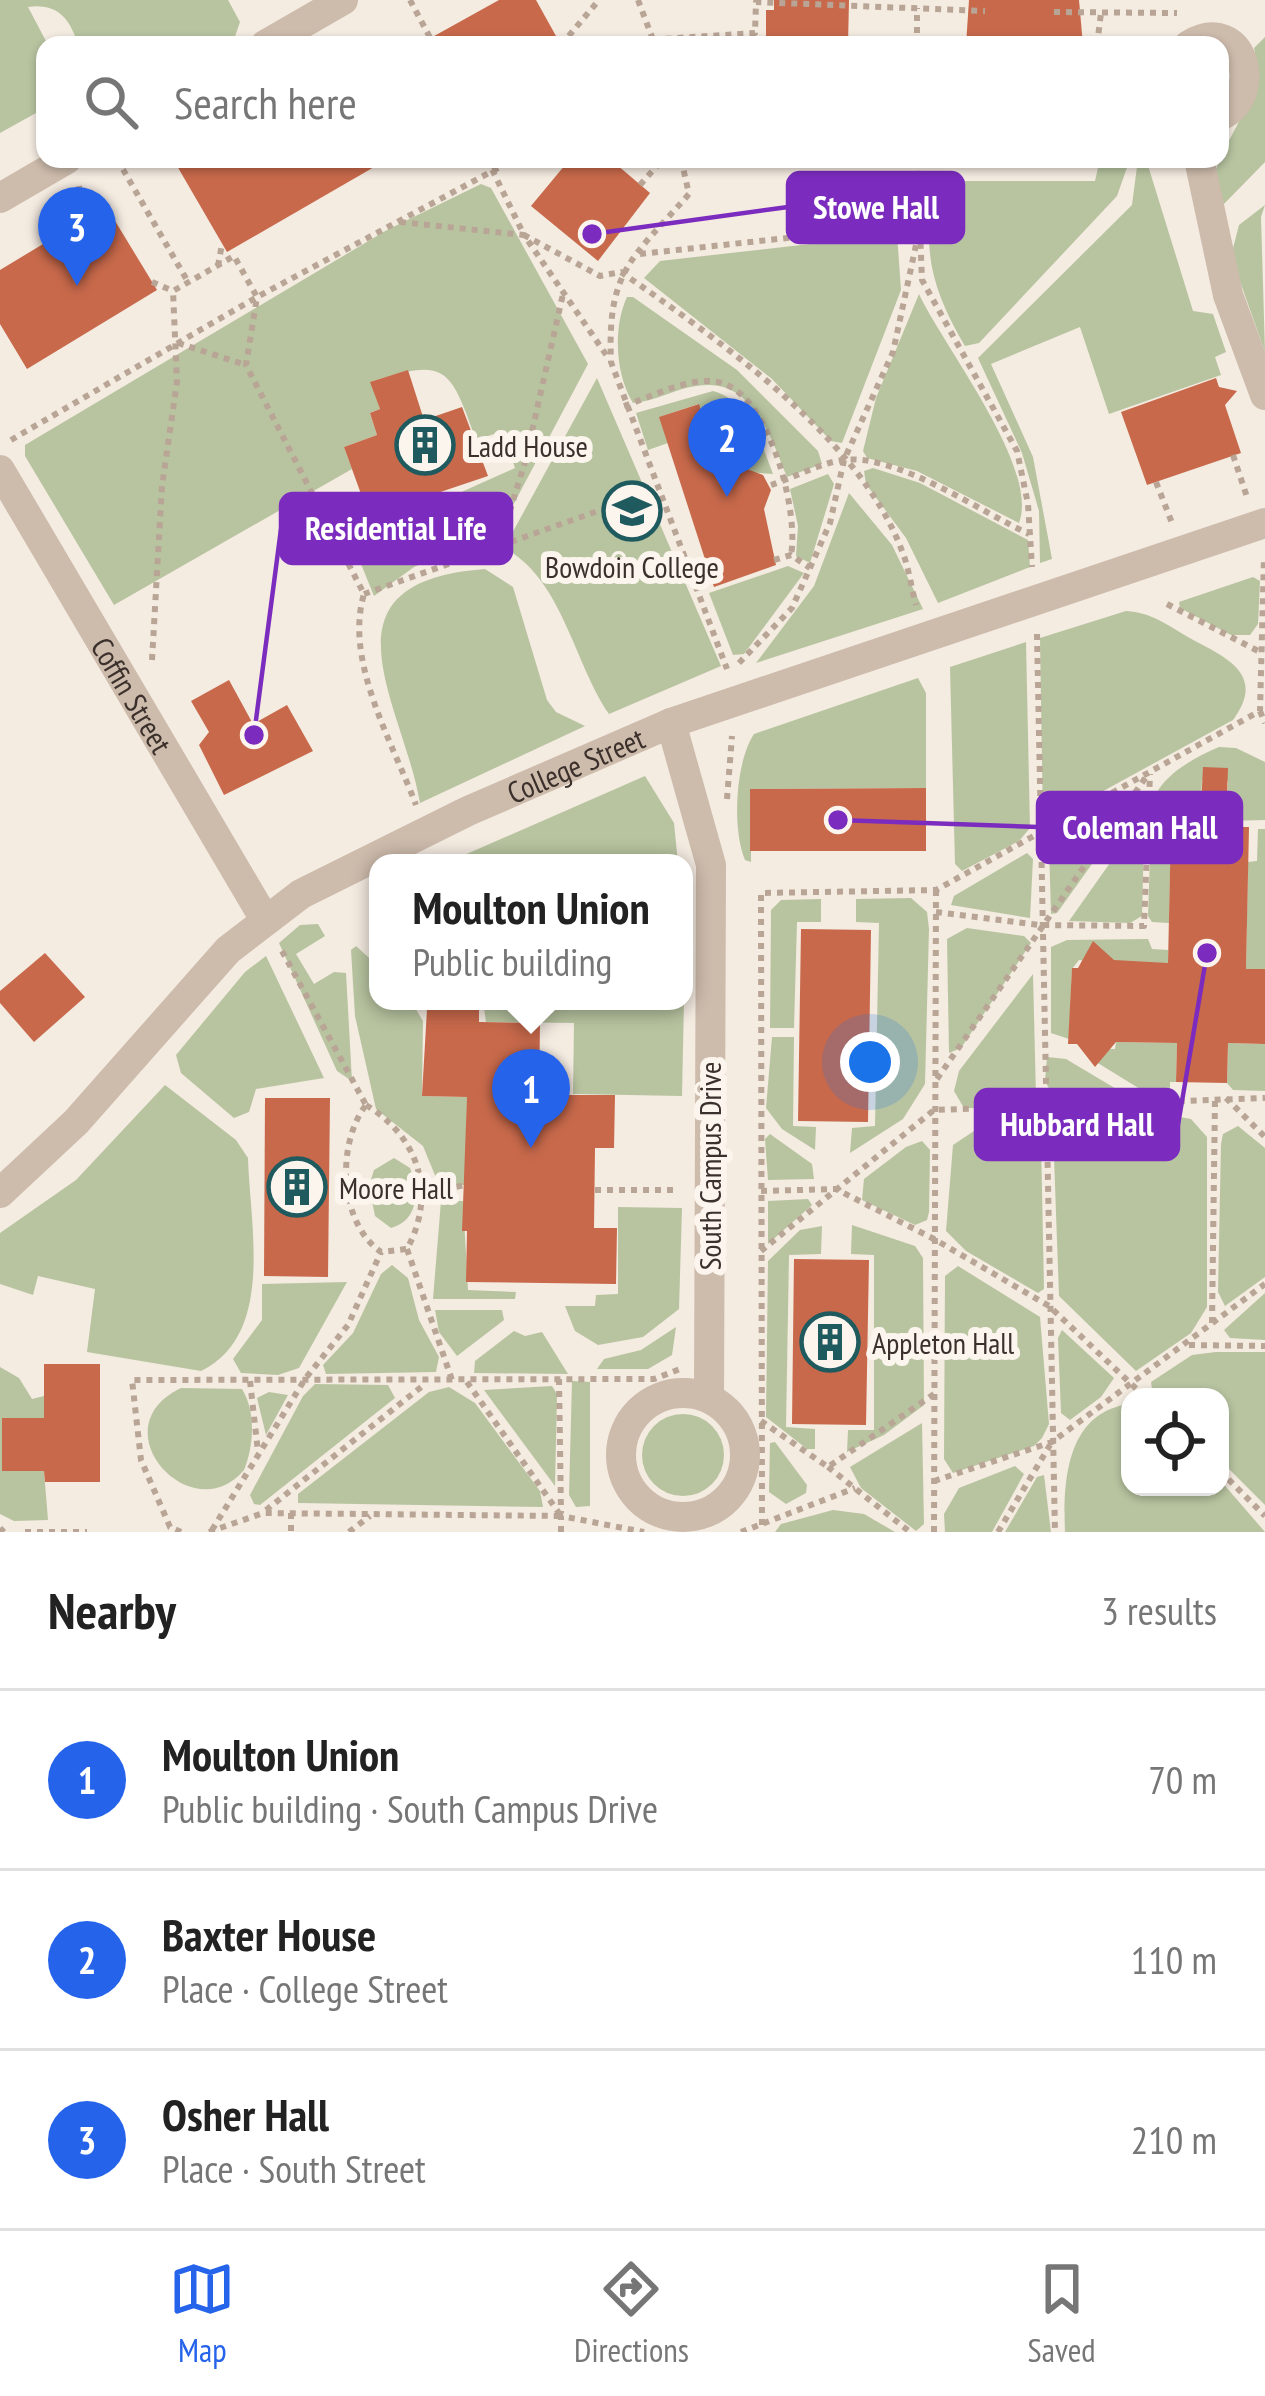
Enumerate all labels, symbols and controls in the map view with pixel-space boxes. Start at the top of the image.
search box [36,36,1229,168]
icon: search [78,69,144,135]
text: Search here [174,73,357,131]
callout: Stowe Hall [788,173,963,242]
text: Stowe Hall [813,185,940,228]
pin: 3 [38,187,116,286]
pin: 2 [688,398,766,497]
building icon: Ladd House [394,414,456,476]
place label: Ladd House [467,426,588,465]
school or university icon: Bowdoin College [601,480,663,542]
callout: Residential Life [281,494,511,563]
text: Residential Life [305,506,487,549]
place label: Bowdoin College [545,547,719,586]
street label: Coffin Street [83,630,182,761]
street label: College Street [501,717,651,811]
callout: Coleman Hall [1038,793,1241,862]
text: Coleman Hall [1062,805,1219,848]
popup [369,854,693,1010]
text: Moulton Union [412,878,650,936]
text: Public building [412,936,612,987]
your location [840,1032,900,1092]
pin: 1 [492,1049,570,1148]
street label: South Campus Drive [690,1062,729,1270]
callout: Hubbard Hall [976,1090,1178,1159]
text: Hubbard Hall [1000,1102,1155,1145]
building icon: Moore Hall [266,1156,328,1218]
place label: Moore Hall [339,1168,453,1207]
building icon: Appleton Hall [799,1311,861,1373]
place label: Appleton Hall [872,1323,1014,1362]
map controls [1121,1388,1229,1496]
button: locate [1121,1388,1229,1496]
text: Nearby [48,1577,176,1643]
text: 3 results [1101,1585,1217,1636]
text: Moulton Union [162,1725,399,1783]
text: 1 [78,1754,96,1805]
text: 70 m [1148,1754,1217,1805]
text: Public building · South Campus Drive [162,1783,658,1834]
text: Baxter House [162,1905,376,1963]
text: 2 [78,1934,96,1985]
text: 110 m [1131,1934,1217,1985]
text: Place · College Street [162,1963,448,2014]
text: Osher Hall [162,2085,329,2143]
text: 3 [78,2114,96,2165]
text: 210 m [1131,2114,1217,2165]
text: Place · South Street [162,2143,426,2194]
tab: Map [169,2256,235,2371]
tab: Directions [574,2256,689,2371]
tab: Saved [1028,2256,1096,2371]

